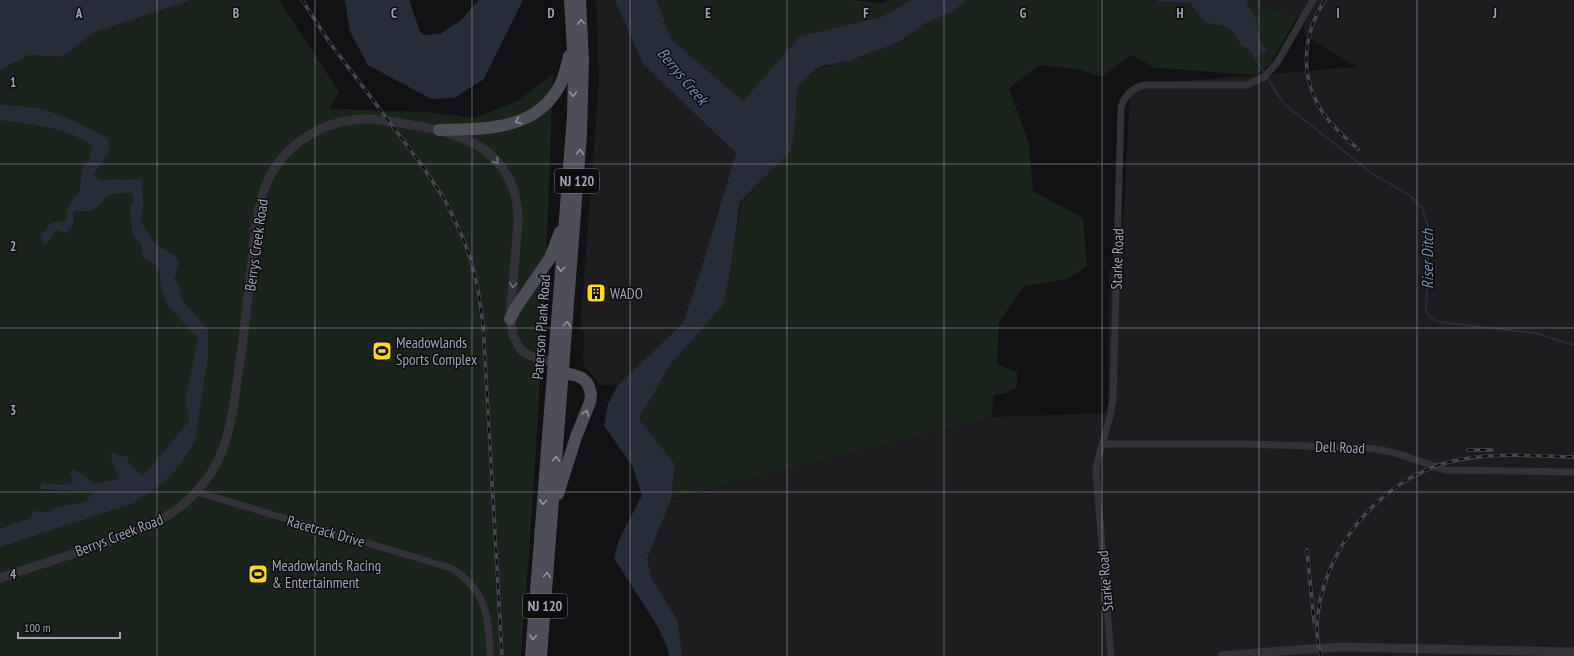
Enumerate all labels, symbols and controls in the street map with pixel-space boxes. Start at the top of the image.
text: A [75,5,83,22]
text: B [233,5,239,22]
text: C [391,5,397,22]
text: D [548,5,555,22]
text: E [705,5,711,22]
text: F [863,5,869,22]
text: G [1020,5,1027,22]
text: H [1177,5,1184,22]
text: I [1336,5,1340,22]
text: J [1492,5,1497,22]
one-way arrow [577,19,586,25]
water label: Berrys Creek [653,43,714,110]
text: 1 [10,74,16,91]
one-way arrow [569,91,577,97]
one-way arrow [515,116,522,124]
one-way arrow [575,149,584,155]
one-way arrow [491,156,498,163]
road number: NJ 120 [555,169,599,193]
street label: Berrys Creek Road [240,198,272,292]
street label: Starke Road [1106,228,1128,290]
water label: Riser Ditch [1417,228,1437,289]
text: 2 [10,238,16,255]
one-way arrow [557,266,566,272]
street label: Paterson Plank Road [528,274,554,380]
one-way arrow [508,281,517,288]
building icon: WADO [585,282,607,304]
place label: WADO [610,284,643,303]
one-way arrow [562,321,571,327]
place label: Meadowlands Sports Complex [396,333,477,369]
sports icon: Meadowlands Sports Complex [371,340,393,362]
text: 3 [10,402,16,419]
one-way arrow [581,409,589,417]
street label: Dell Road [1315,437,1365,457]
one-way arrow [552,456,561,462]
one-way arrow [539,499,548,505]
street label: Berrys Creek Road [72,510,166,560]
street label: Racetrack Drive [285,511,367,551]
street label: Starke Road [1093,550,1117,612]
place label: Meadowlands Racing & Entertainment [272,556,381,592]
sports icon: Meadowlands Racing & Entertainment [247,563,269,585]
text: 4 [10,566,17,583]
one-way arrow [543,572,552,578]
road number: NJ 120 [523,594,567,618]
scale bar [18,614,120,640]
text: 100 m [24,620,51,635]
one-way arrow [528,634,537,640]

